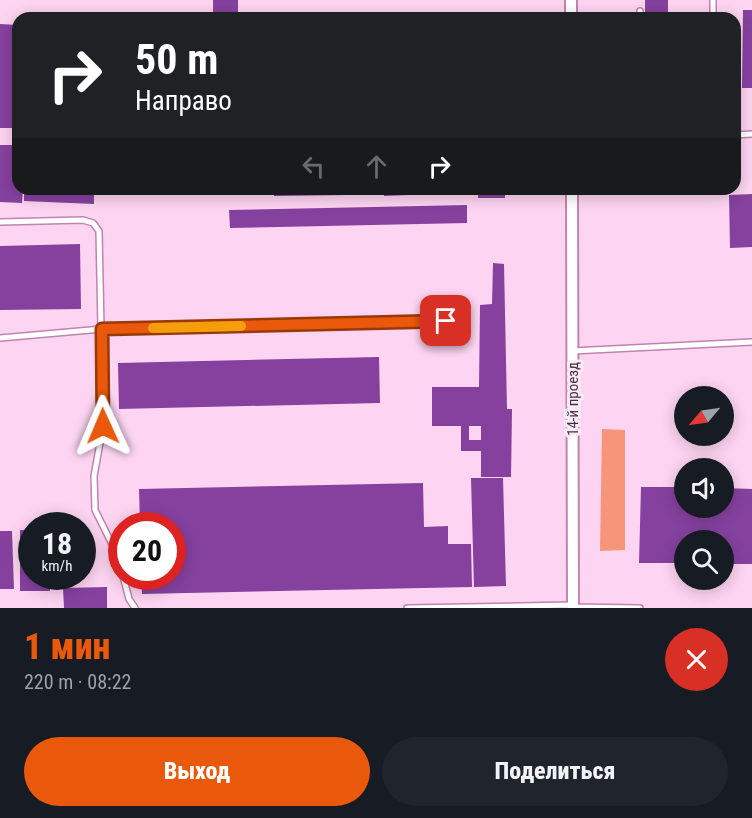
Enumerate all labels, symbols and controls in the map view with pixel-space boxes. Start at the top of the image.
text: 50 m [135,35,218,84]
icon: right [36,36,114,114]
text: Направо [135,85,232,117]
icon: left [297,150,330,183]
icon: ahead [360,150,393,183]
icon: right [423,150,456,183]
pin [420,295,471,346]
icon: arrive [429,304,462,337]
street label: 14-й проезд [564,362,582,436]
north arrow [674,386,734,446]
map controls [674,386,734,590]
position arrow [71,394,135,458]
button: sound [674,458,734,518]
speed limit sign: 20 [108,512,186,590]
text: 18 [42,526,72,561]
button: search [674,530,734,590]
text: km/h [42,557,72,575]
text: 1 мин [24,626,110,668]
button: close [665,628,728,691]
text: 220 m · 08:22 [24,670,131,694]
button: Выход [24,737,370,806]
button: Поделиться [382,737,728,806]

